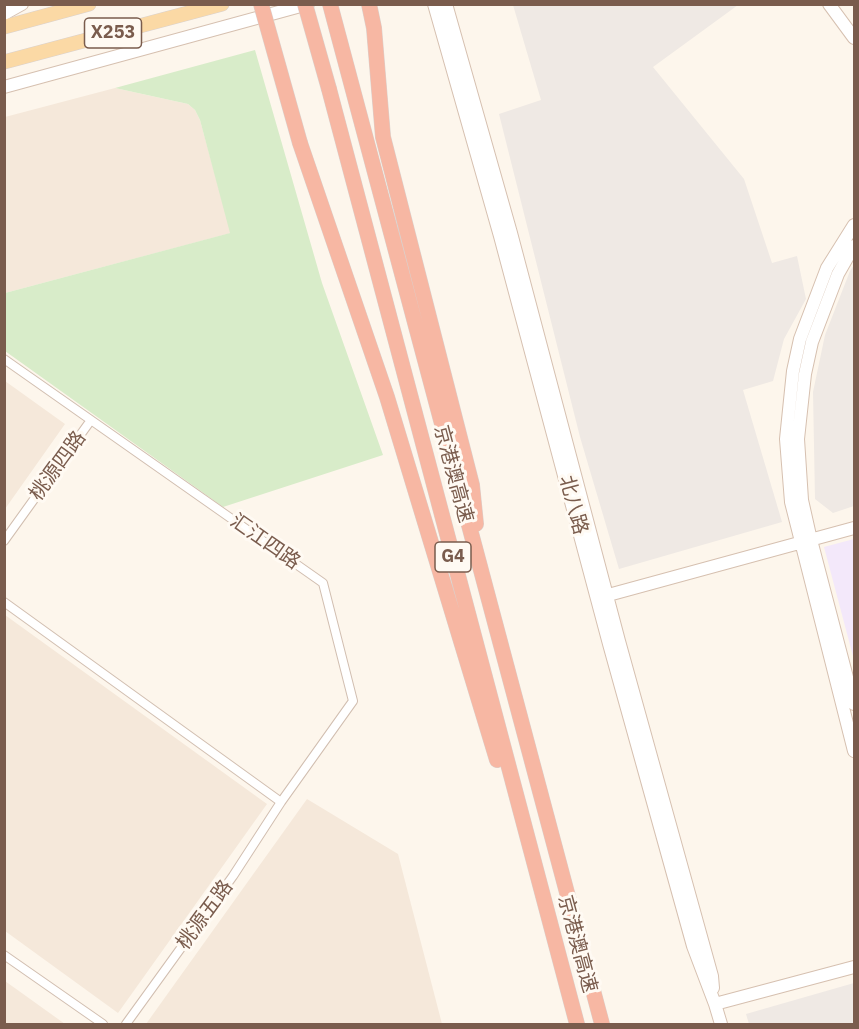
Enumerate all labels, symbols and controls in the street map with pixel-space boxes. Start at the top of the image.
road number: X253 [84,18,142,48]
street label: 京港澳高速 [428,423,478,525]
street label: 桃源四路 [25,427,91,505]
street label: 北八路 [554,473,592,537]
street label: 汇江四路 [225,509,305,575]
road number: G4 [435,542,471,572]
street label: 桃源五路 [172,876,238,954]
street label: 京港澳高速 [552,893,602,995]

